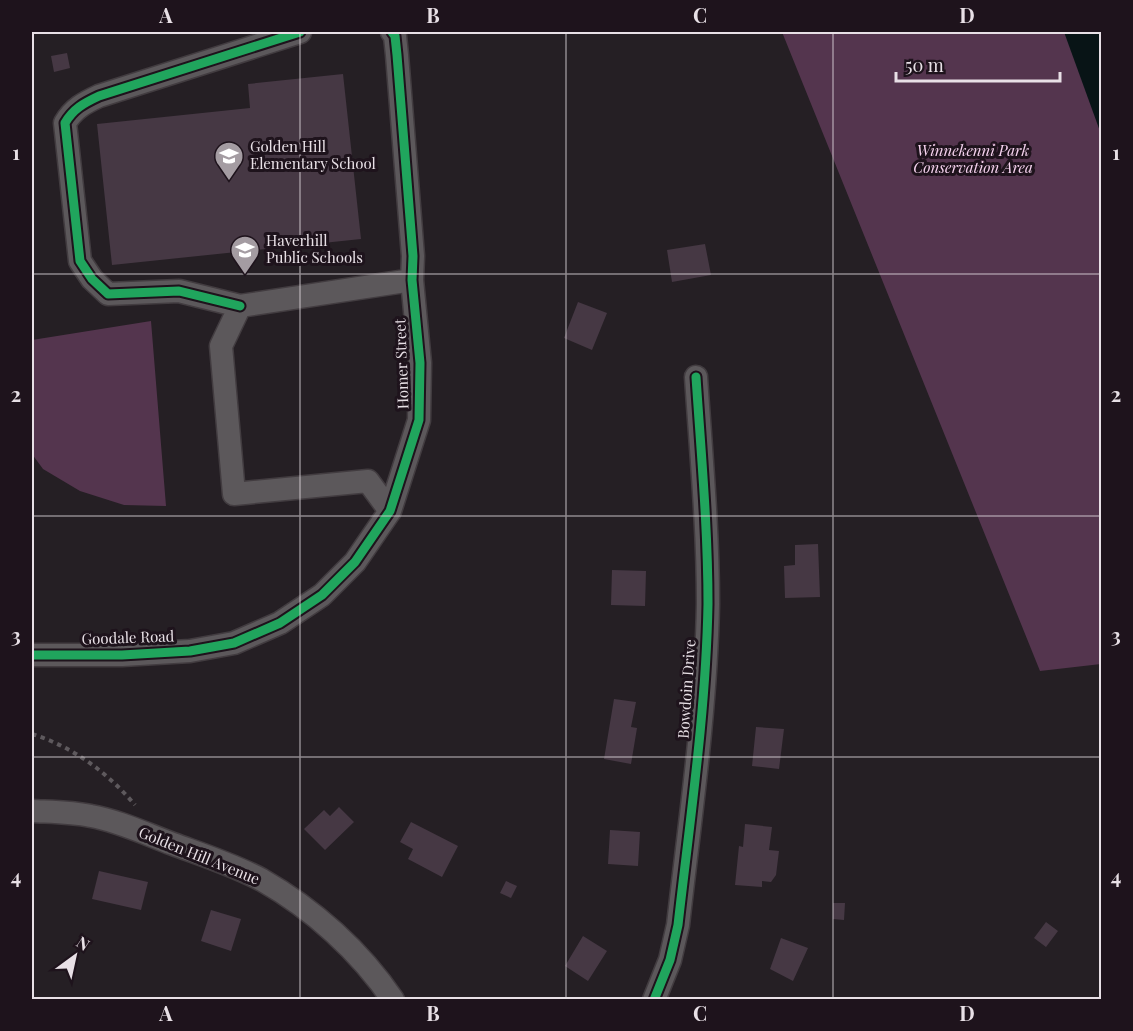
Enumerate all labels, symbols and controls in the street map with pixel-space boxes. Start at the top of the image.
text: A [158,1,173,28]
text: B [426,1,440,28]
text: C [693,1,707,28]
text: D [959,1,975,28]
scale bar [896,45,1060,83]
text: 50 m [905,53,944,77]
place label: Golden Hill Elementary School [250,136,376,173]
text: 1 [12,138,20,165]
text: 1 [1112,138,1120,165]
school or university icon: Golden Hill Elementary School [213,140,245,182]
park label: Winnekenni Park Conservation Area [913,140,1033,177]
place label: Haverhill Public Schools [266,230,363,267]
school or university icon: Haverhill Public Schools [229,234,261,276]
street label: Homer Street [389,318,413,410]
text: 2 [11,380,21,407]
text: 2 [1111,380,1121,407]
text: 3 [11,621,21,648]
text: 3 [1111,621,1121,648]
street label: Goodale Road [81,625,175,649]
street label: Bowdoin Drive [673,639,699,739]
street label: Golden Hill Avenue [136,822,263,888]
text: 4 [11,862,21,889]
text: 4 [1111,862,1121,889]
north arrow [45,926,105,986]
text: N [73,931,94,955]
text: A [158,999,173,1026]
text: B [426,999,440,1026]
text: C [693,999,707,1026]
text: D [959,999,975,1026]

